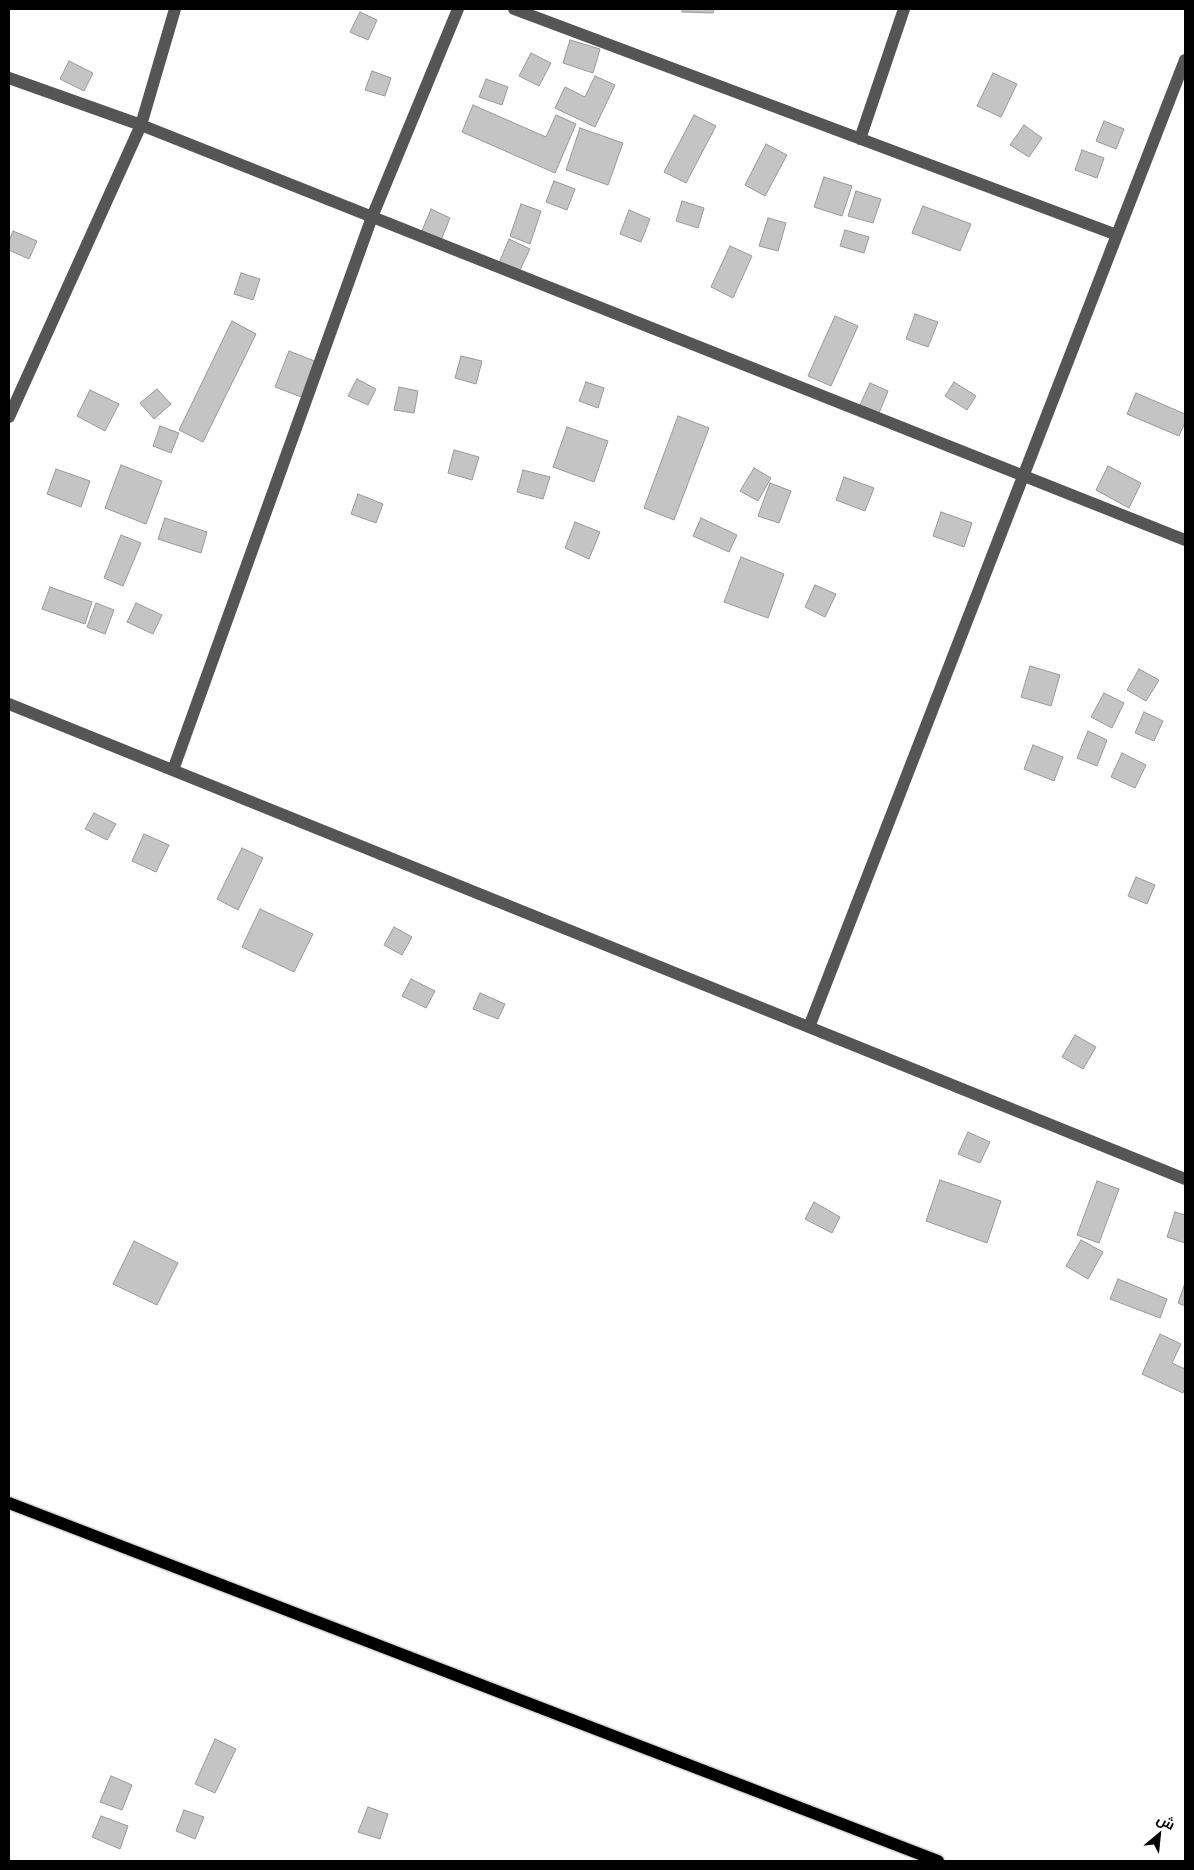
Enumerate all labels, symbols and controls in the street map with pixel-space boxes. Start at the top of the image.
north arrow [1134,1810,1184,1860]
text: ش [1154,1810,1178,1834]

